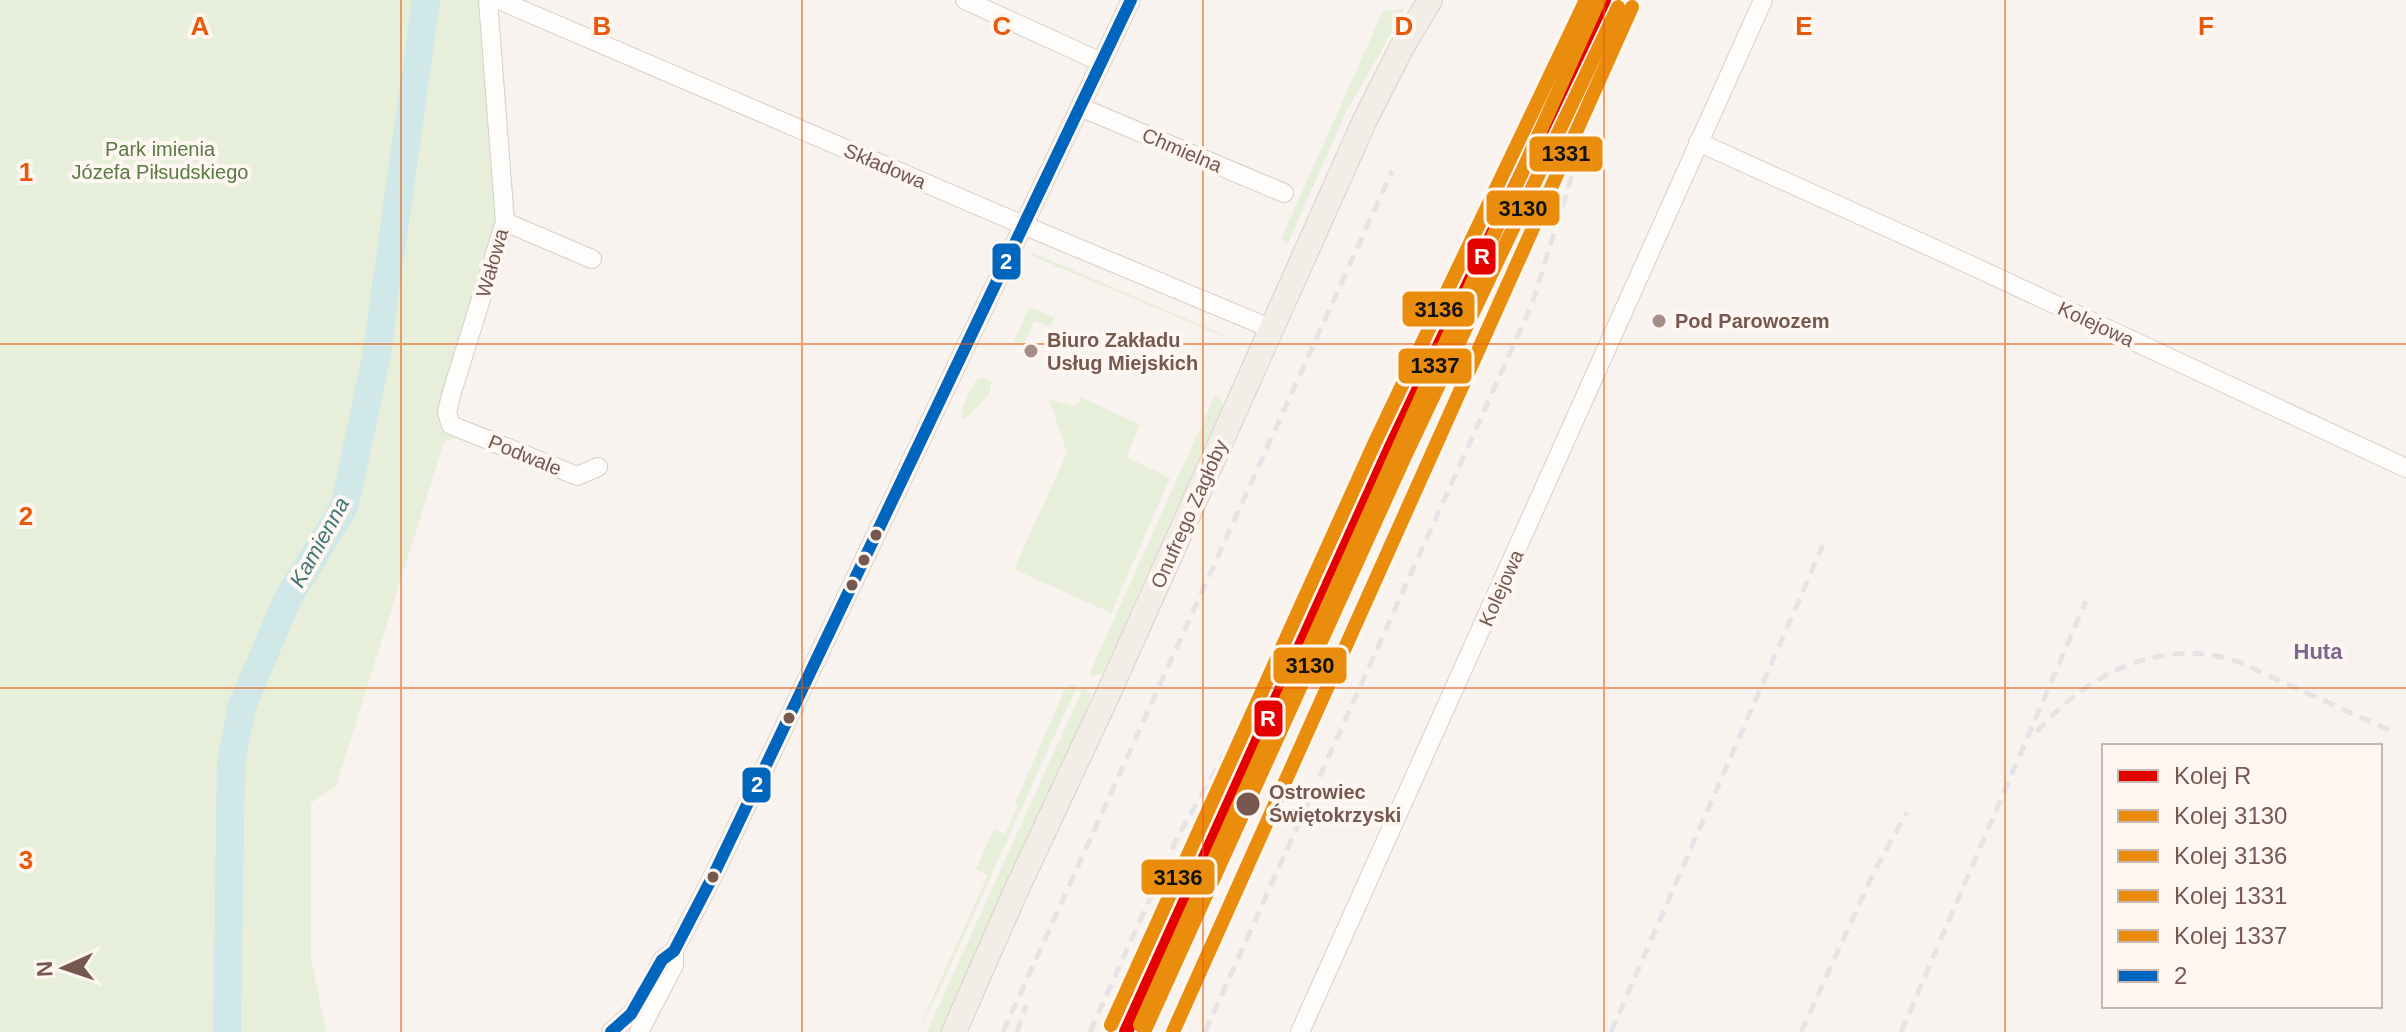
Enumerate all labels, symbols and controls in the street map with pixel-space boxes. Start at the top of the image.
text: A [191,11,210,41]
text: B [593,11,611,41]
text: C [993,11,1012,41]
text: D [1395,11,1413,41]
text: E [1795,11,1813,41]
text: F [2198,11,2214,41]
street label: Chmielna [1139,123,1226,177]
line badge: 1331 [1528,135,1604,173]
park label: Park imienia Józefa Piłsudskiego [72,138,248,183]
street label: Składowa [841,139,930,193]
text: 1331 [1542,141,1590,166]
text: 1 [19,157,33,187]
line badge: 3130 [1485,189,1561,227]
text: 3130 [1499,196,1547,221]
street label: Wałowa [472,225,513,300]
line badge: R [1466,237,1497,276]
line badge: 2 [991,242,1022,281]
text: R [1474,244,1490,269]
text: 2 [1000,249,1012,274]
line badge: 3136 [1401,290,1476,328]
text: 3136 [1415,297,1463,322]
street label: Kolejowa [2055,297,2138,351]
place label: Pod Parowozem [1675,310,1829,332]
marker: Pod Parowozem [1650,312,1668,330]
place label: Biuro Zakładu Usług Miejskich [1047,329,1198,374]
marker: Biuro Zakładu Usług Miejskich [1022,342,1040,360]
line badge: 1337 [1397,347,1473,385]
text: 1337 [1411,353,1459,378]
street label: Podwale [485,430,565,480]
street label: Onufrego Zagłoby [1146,436,1232,592]
water label: Kamienna [284,493,354,592]
text: 2 [19,501,33,531]
unlabelled marker [868,527,884,543]
street label: Kolejowa [1474,546,1528,630]
unlabelled marker [856,552,872,568]
unlabelled marker [844,577,860,593]
district label: Huta [2294,639,2343,664]
line badge: 3130 [1272,646,1348,685]
text: 3130 [1286,653,1334,678]
line badge: R [1253,699,1284,738]
text: R [1260,706,1276,731]
unlabelled marker [781,710,797,726]
legend [2102,744,2382,1008]
text: Kolej R [2174,762,2251,789]
line badge: 2 [741,766,772,804]
text: 2 [751,772,763,797]
place label: Ostrowiec Świętokrzyski [1269,781,1401,826]
marker: Ostrowiec Świętokrzyski [1234,790,1262,818]
text: Kolej 3130 [2174,802,2287,829]
text: Kolej 3136 [2174,842,2287,869]
text: 3 [19,845,33,875]
line badge: 3136 [1140,858,1216,896]
text: 3136 [1154,865,1202,890]
unlabelled marker [705,869,721,885]
text: Kolej 1331 [2174,882,2287,909]
text: Kolej 1337 [2174,922,2287,949]
north arrow [24,928,104,1008]
text: N [32,960,57,978]
text: 2 [2174,962,2187,989]

